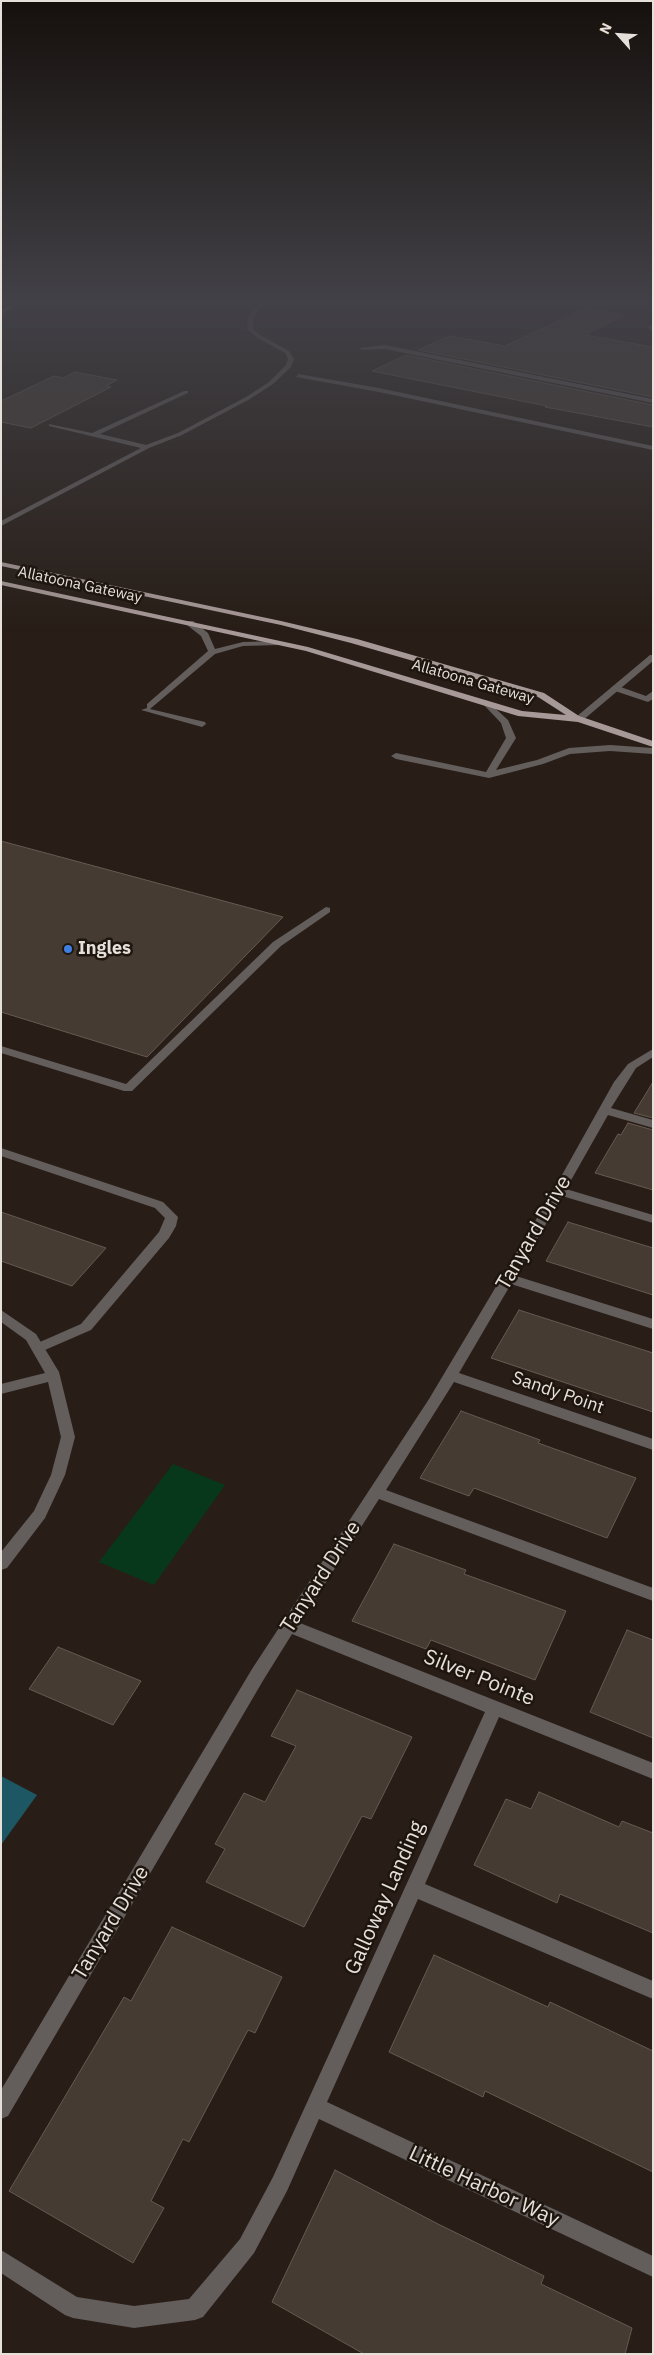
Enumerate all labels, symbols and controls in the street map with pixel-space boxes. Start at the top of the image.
north arrow [594,10,644,60]
text: N [595,20,616,37]
street label: Allatoona Gateway [16,563,144,607]
street label: Allatoona Gateway [410,656,536,708]
place label: Ingles [78,938,131,960]
marker: Ingles [62,943,74,955]
street label: Tanyard Drive [491,1171,577,1295]
street label: Sandy Point [509,1367,607,1419]
street label: Tanyard Drive [275,1516,367,1638]
street label: Silver Pointe [420,1644,538,1712]
street label: Galloway Landing [340,1817,430,1979]
street label: Tanyard Drive [67,1861,155,1985]
street label: Little Harbor Way [405,2141,563,2233]

